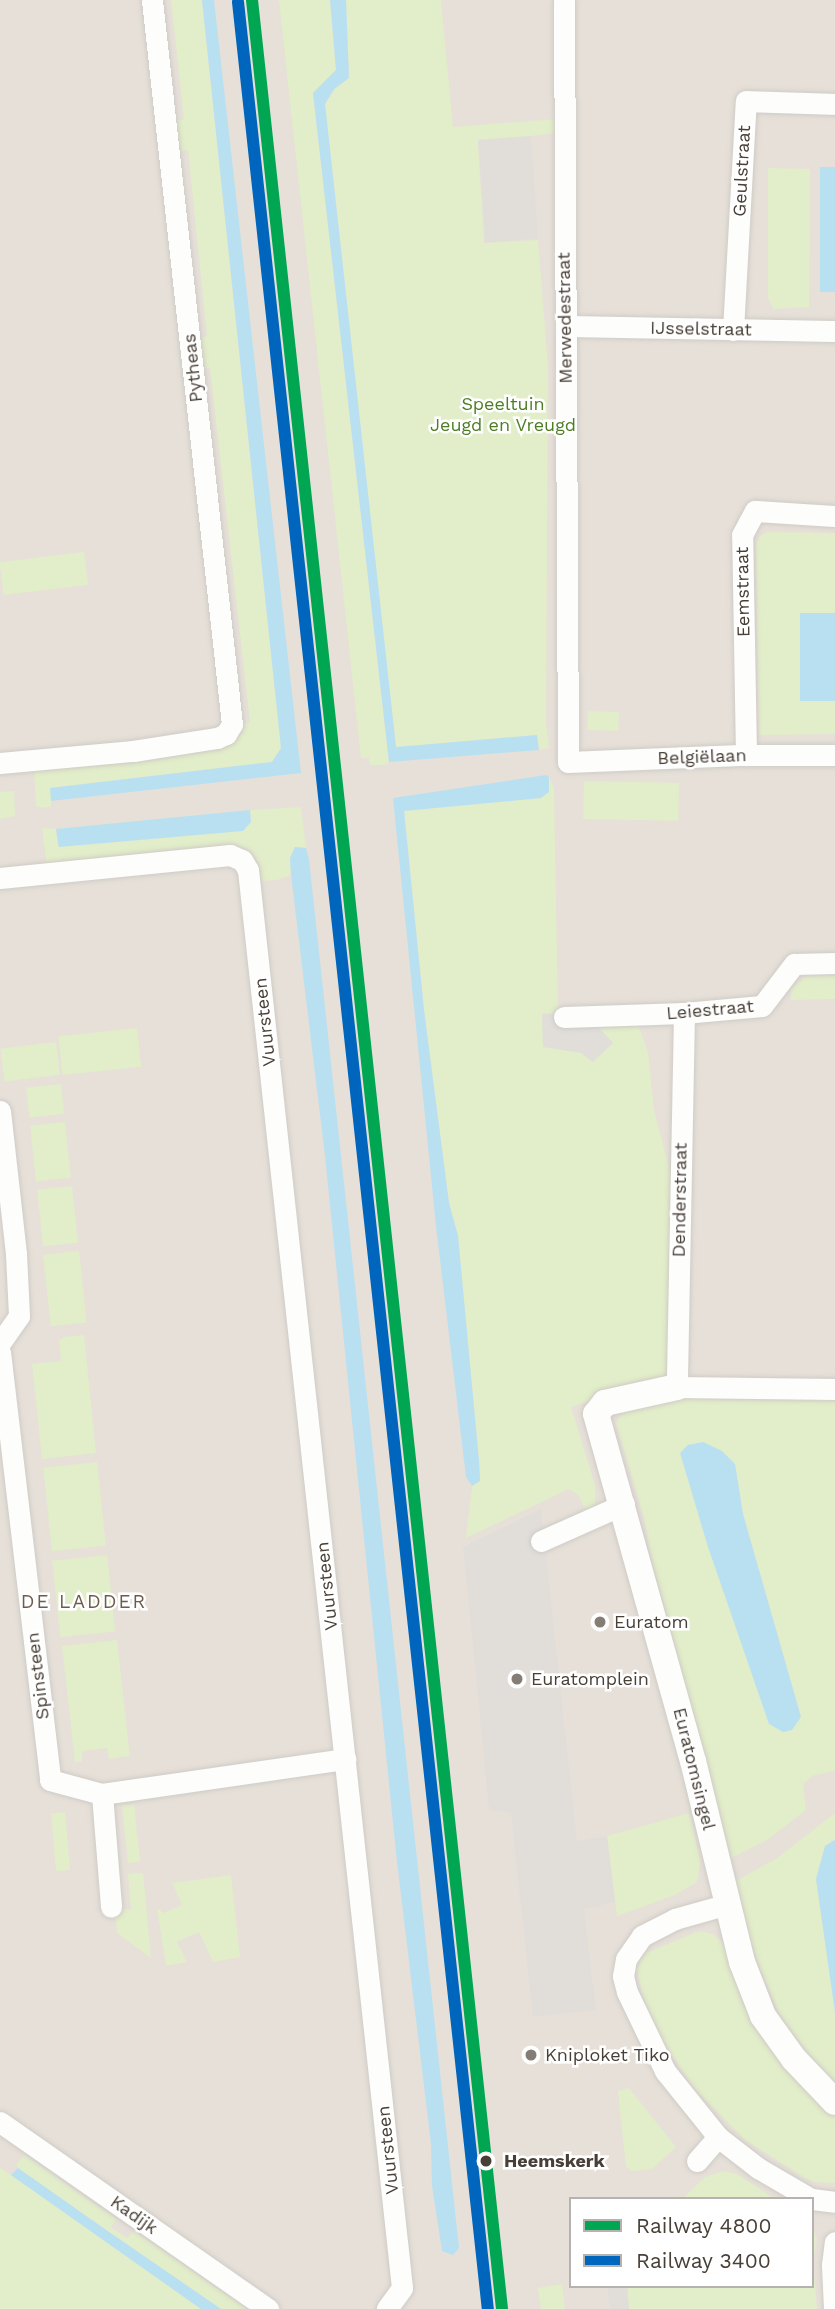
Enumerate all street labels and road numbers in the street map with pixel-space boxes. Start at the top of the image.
street label: Geulstraat [729,125,755,217]
street label: Merwedestraat [553,252,577,384]
street label: IJsselstraat [650,317,752,341]
street label: Pytheas [179,333,207,403]
street label: Eemstraat [731,547,755,637]
street label: Belgiëlaan [657,745,747,769]
street label: Vuursteen [250,977,280,1067]
street label: Leiestraat [665,995,755,1025]
street label: Denderstraat [668,1142,692,1258]
street label: Vuursteen [312,1541,342,1631]
street label: Spinsteen [22,1631,54,1721]
street label: Euratomsingel [668,1705,720,1833]
street label: Vuursteen [373,2105,403,2195]
street label: Kadijk [106,2191,162,2239]

